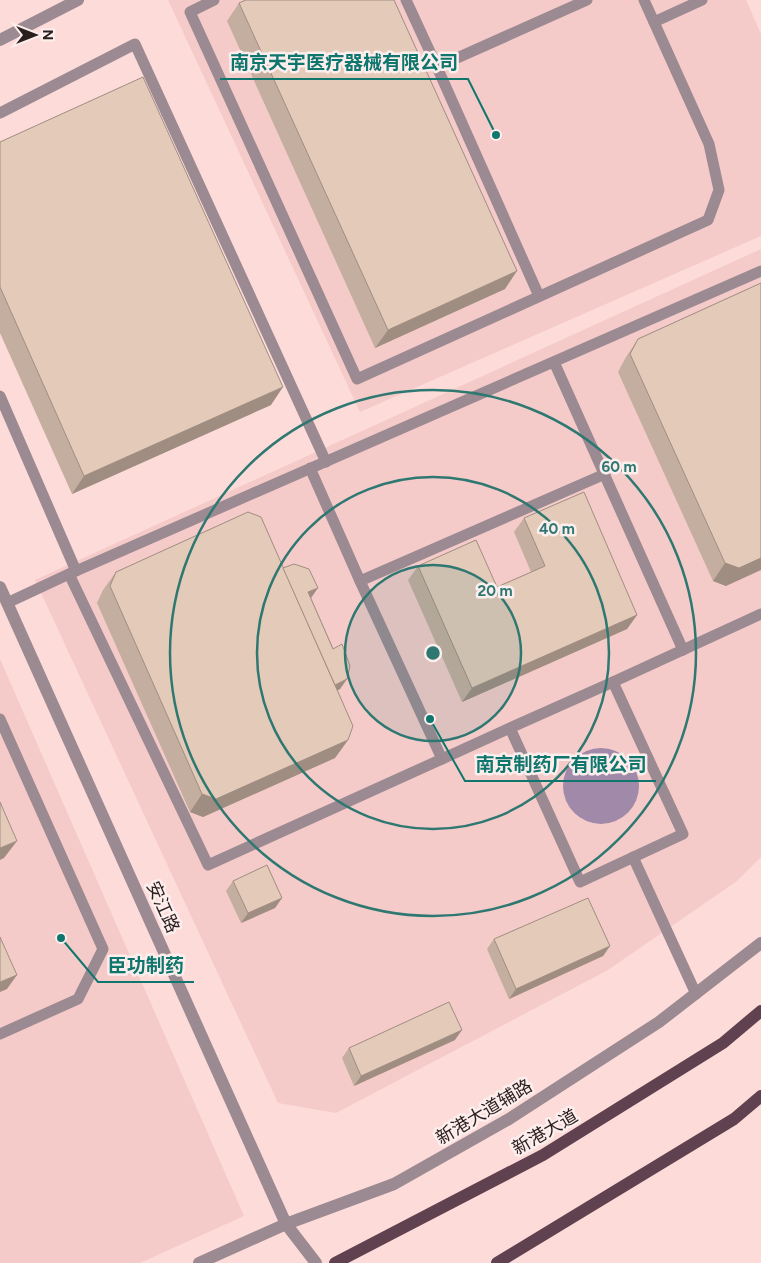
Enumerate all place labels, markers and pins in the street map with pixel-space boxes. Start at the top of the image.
callout: 南京天宇医疗器械有限公司 [220,45,468,79]
centre of rings [424,644,442,662]
callout: 南京制药厂有限公司 [465,747,656,781]
callout: 臣功制药 [98,948,194,982]

